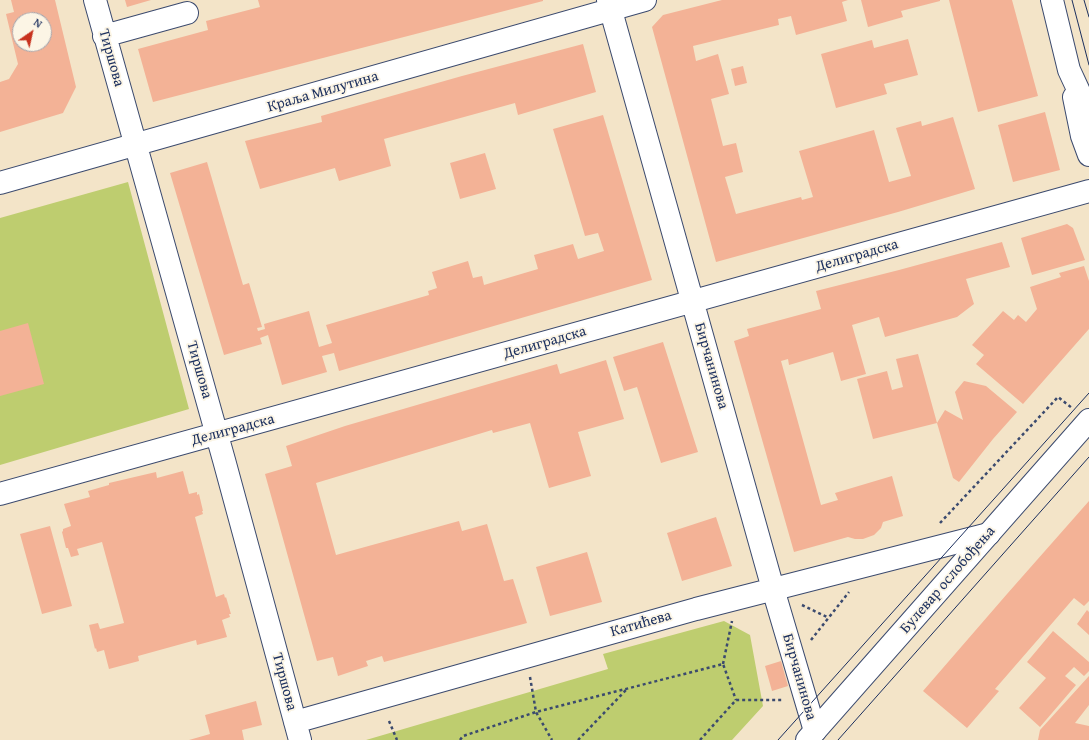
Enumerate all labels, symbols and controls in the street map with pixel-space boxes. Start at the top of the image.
north arrow [12,12,52,52]
text: N [31,14,46,32]
street label: Тиршова [94,27,128,89]
street label: Краља Милутина [265,68,381,116]
street label: Делиградска [814,236,900,276]
street label: Бирчанинова [690,321,732,411]
street label: Делиградска [502,323,588,363]
street label: Тиршова [182,339,216,401]
street label: Делиградска [190,410,276,450]
street label: Булевар ослобођења [897,523,999,637]
street label: Катићева [609,607,673,641]
street label: Бирчанинова [778,632,820,722]
street label: Тиршова [268,651,300,713]

